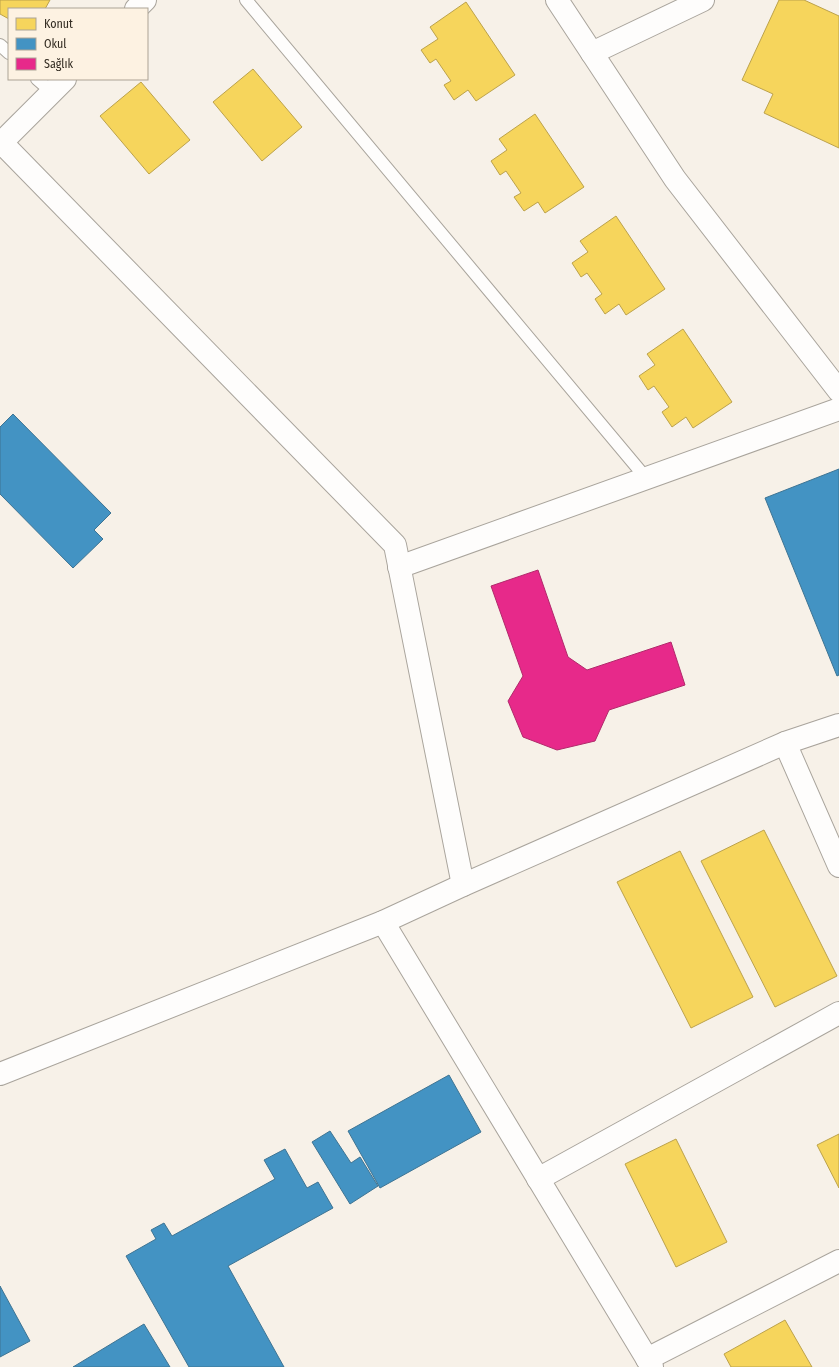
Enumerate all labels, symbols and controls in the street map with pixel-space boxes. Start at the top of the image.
legend [8,8,148,80]
text: Konut [44,17,73,31]
text: Okul [44,37,67,51]
text: Sağlık [44,57,74,71]

